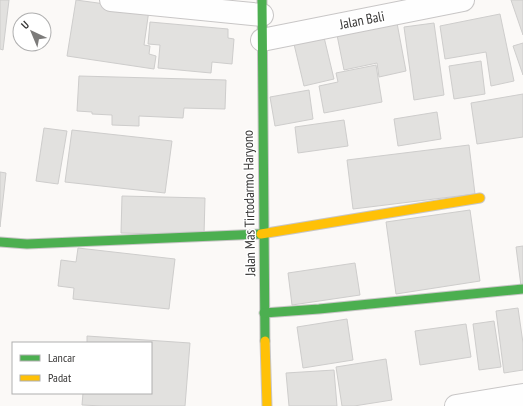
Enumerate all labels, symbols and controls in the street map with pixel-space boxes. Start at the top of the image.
street label: Jalan Bali [337,7,386,33]
north arrow [12,12,52,52]
text: U [18,18,32,32]
street label: Jalan Mas Tirtodarmo Haryono [239,130,259,277]
legend [12,342,152,394]
text: Lancar [48,350,76,365]
text: Padat [48,370,72,385]

